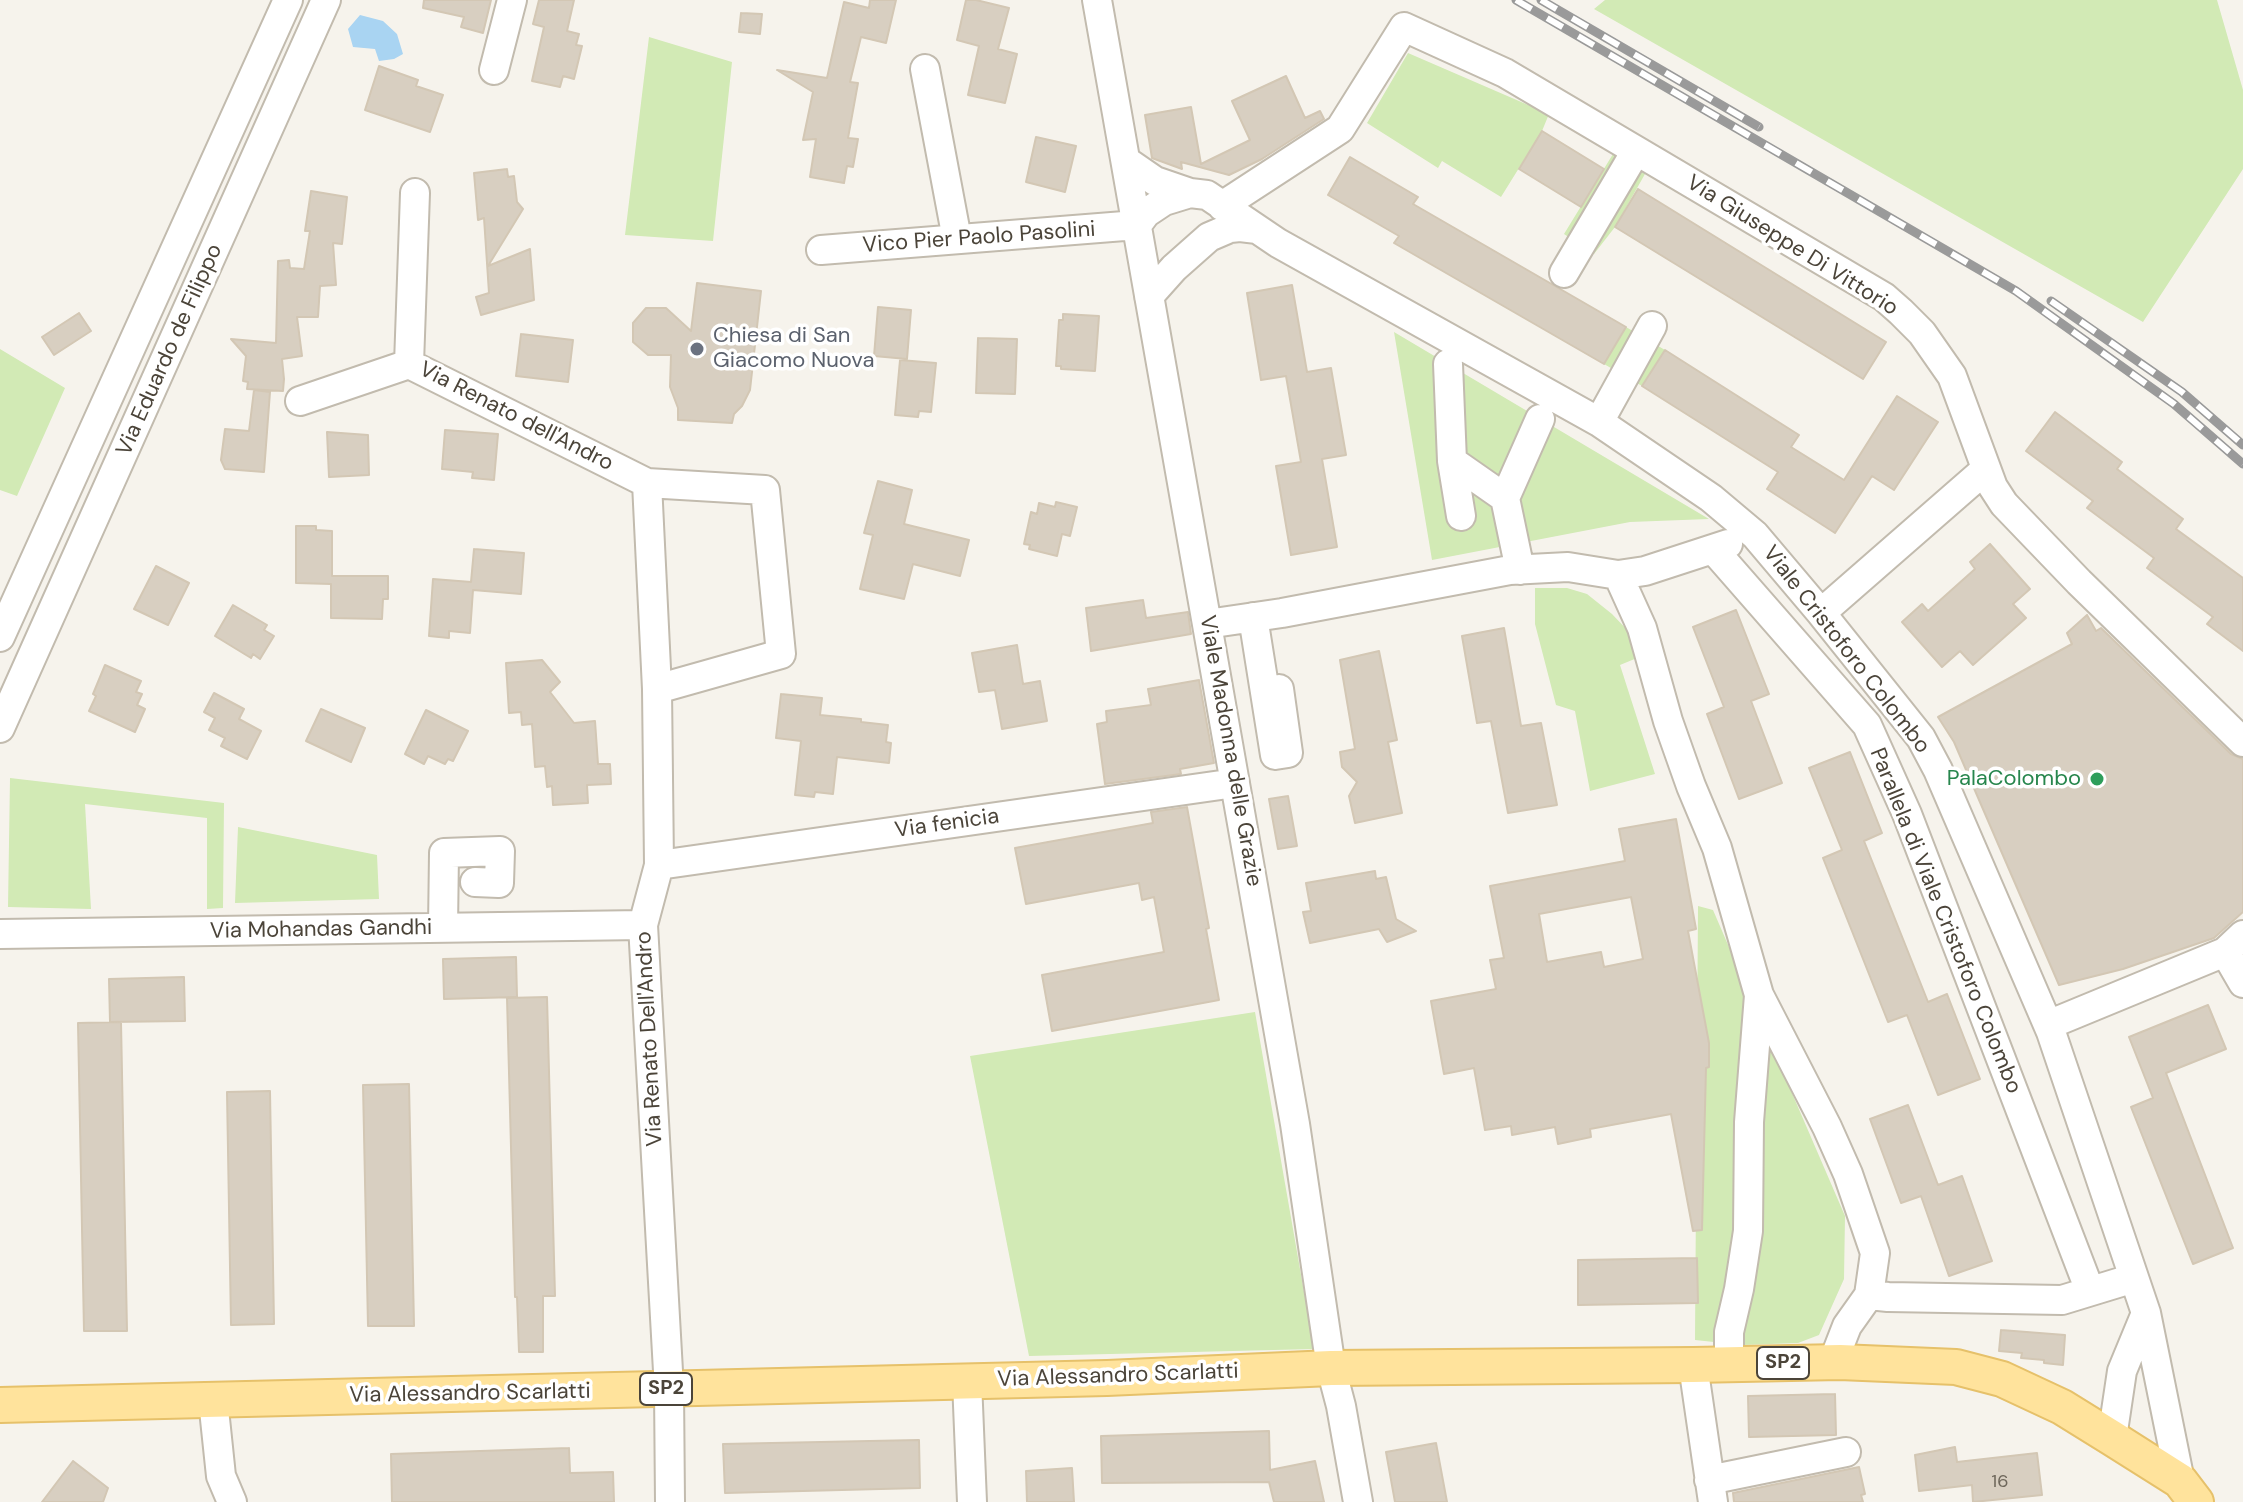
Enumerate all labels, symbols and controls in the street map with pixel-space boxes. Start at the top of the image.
street label: Via Giuseppe Di Vittorio [1681,170,1903,322]
street label: Vico Pier Paolo Pasolini [862,217,1096,259]
street label: Via Eduardo de Filippo [111,240,229,460]
place label: Chiesa di San Giacomo Nuova [713,323,874,374]
marker: Chiesa di San Giacomo Nuova [688,340,706,358]
street label: Via Renato dell'Andro [415,357,617,477]
street label: Viale Cristoforo Colombo [1757,541,1935,759]
street label: Viale Madonna delle Grazie [1193,613,1267,889]
street label: Parallela di Viale Cristoforo Colombo [1863,744,2027,1098]
place label: PalaColombo [1947,766,2081,792]
marker: PalaColombo [2088,770,2106,788]
street label: Via fenicia [893,804,1001,844]
street label: Via Mohandas Gandhi [210,915,432,945]
street label: Via Renato Dell'Andro [631,931,669,1147]
road number: SP2 [1757,1347,1809,1379]
street label: Via Alessandro Scarlatti [997,1359,1239,1393]
road number: SP2 [640,1373,692,1405]
street label: Via Alessandro Scarlatti [349,1379,591,1409]
house number: 16 [1992,1471,2008,1493]

